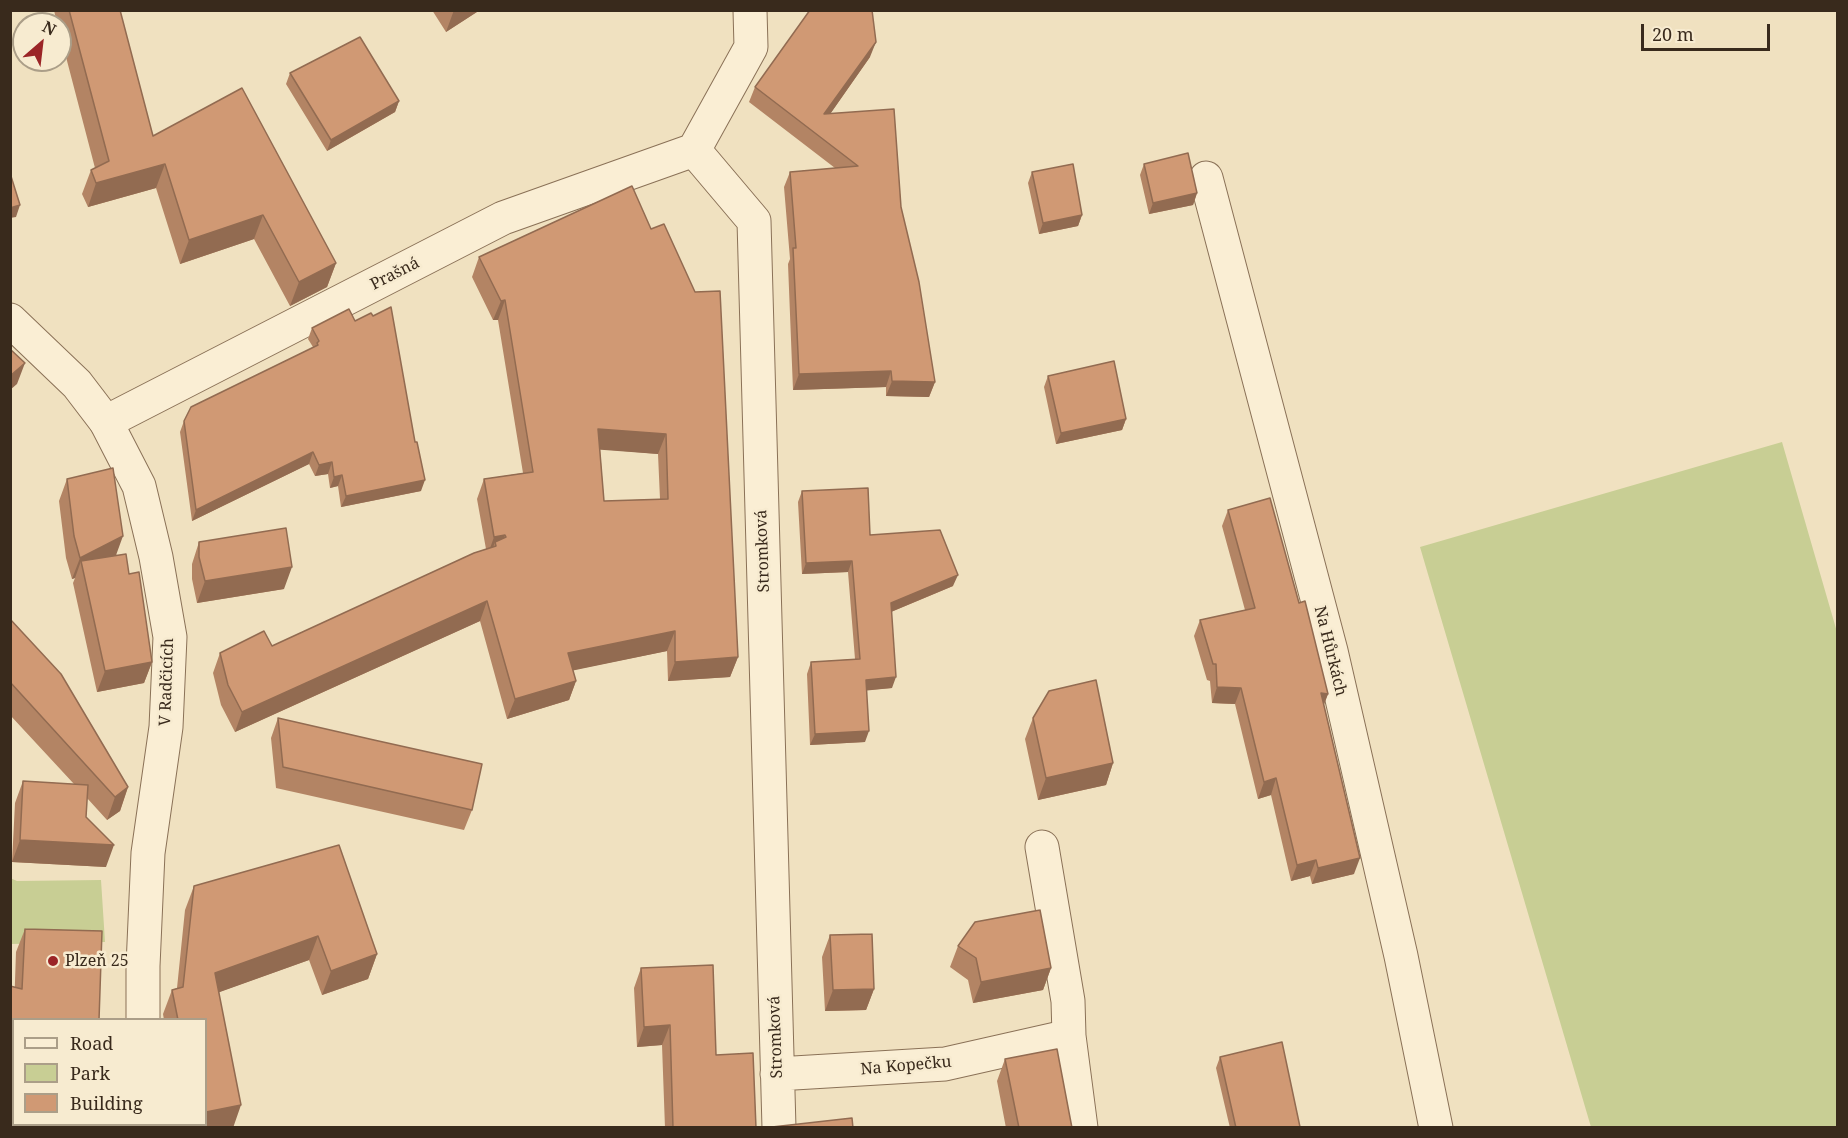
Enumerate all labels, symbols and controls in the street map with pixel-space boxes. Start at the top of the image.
north arrow [12,12,72,72]
scale bar [1644,12,1773,50]
text: N [39,15,60,41]
text: 20 m [1652,22,1694,46]
street label: Prašná [367,254,423,294]
street label: Stromková [752,509,774,593]
street label: Na Hůrkách [1310,604,1350,698]
street label: V Radčicích [156,638,178,726]
place label: Plzeň 25 [65,951,129,971]
marker: Plzeň 25 [46,954,60,968]
street label: Stromková [765,995,787,1079]
legend [12,1018,207,1126]
text: Road [70,1031,113,1055]
street label: Na Kopečku [860,1052,952,1080]
text: Park [70,1061,110,1085]
text: Building [70,1091,143,1115]

